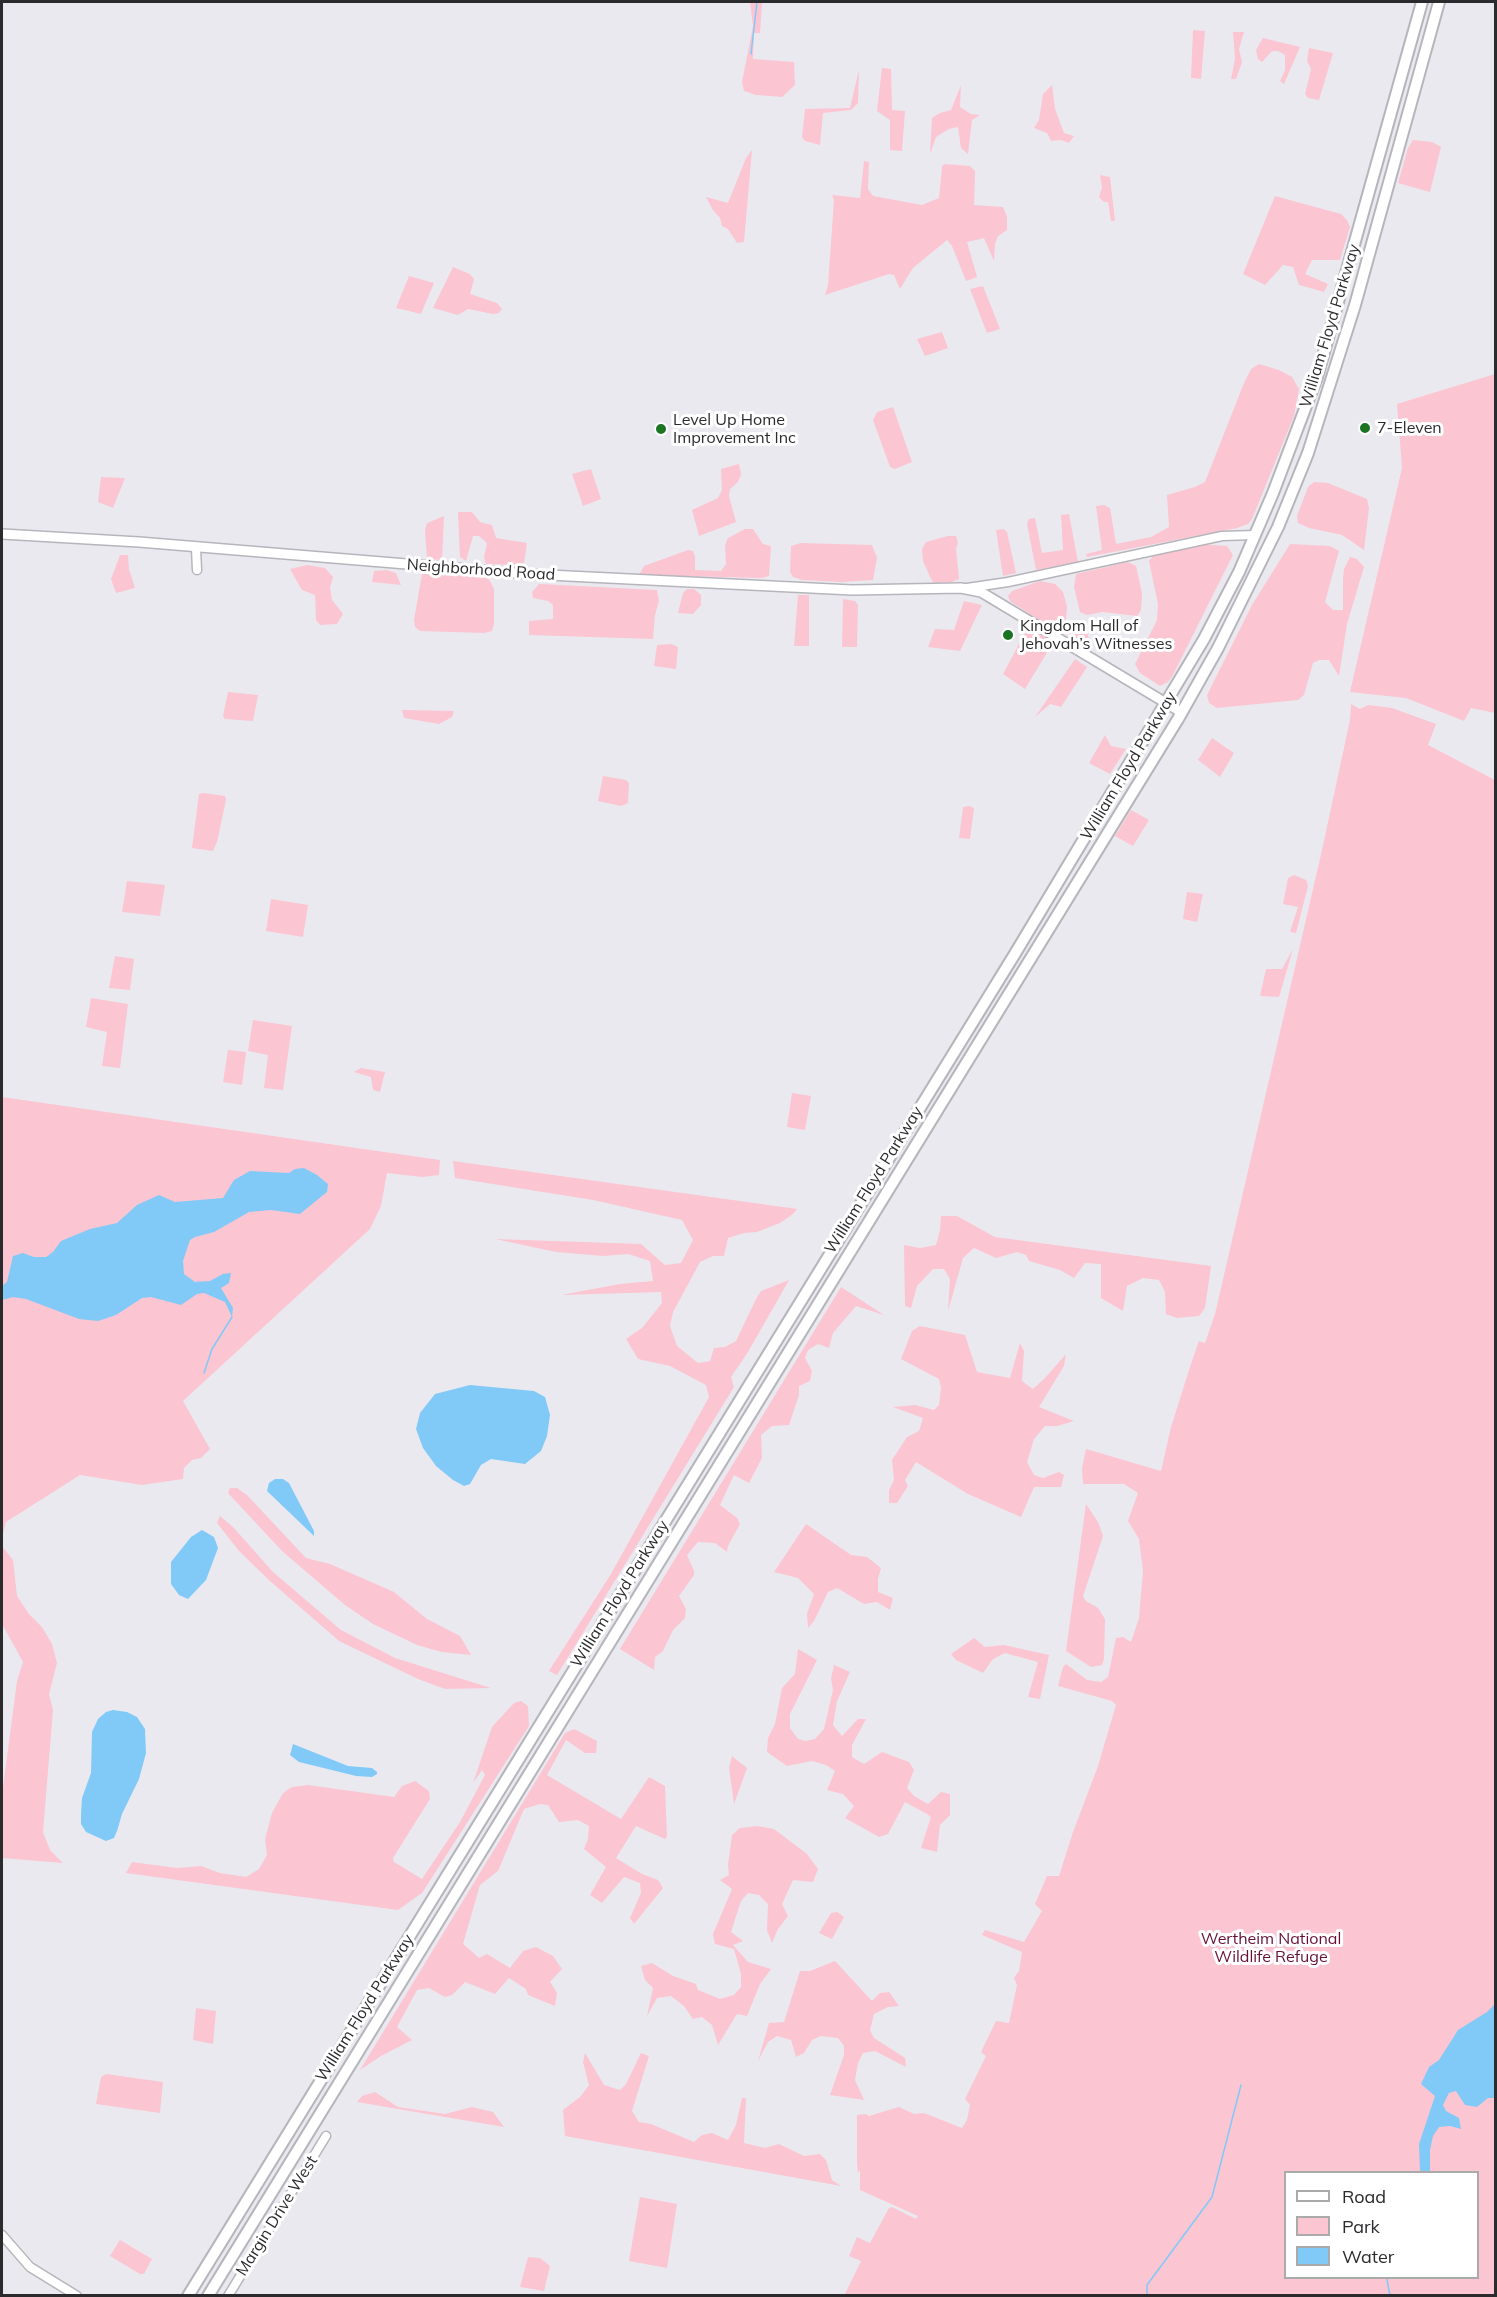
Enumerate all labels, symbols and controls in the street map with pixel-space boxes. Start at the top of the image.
street label: William Floyd Parkway [1296,242,1364,410]
place label: Level Up Home Improvement Inc [673,410,796,448]
place label: 7-Eleven [1377,418,1442,438]
marker: 7-Eleven [1358,421,1372,435]
marker: Level Up Home Improvement Inc [654,422,668,436]
street label: Neighborhood Road [406,555,556,585]
place label: Kingdom Hall of Jehovah’s Witnesses [1020,616,1172,654]
marker: Kingdom Hall of Jehovah’s Witnesses [1001,628,1015,642]
street label: William Floyd Parkway [1077,688,1181,844]
street label: William Floyd Parkway [821,1103,927,1257]
street label: William Floyd Parkway [567,1517,673,1671]
park label: Wertheim National Wildlife Refuge [1201,1929,1341,1967]
street label: William Floyd Parkway [312,1931,418,2085]
street label: Margin Drive West [232,2152,322,2280]
legend [1284,2171,1479,2279]
text: Road [1342,2185,1386,2208]
text: Park [1342,2215,1380,2238]
text: Water [1342,2245,1394,2268]

